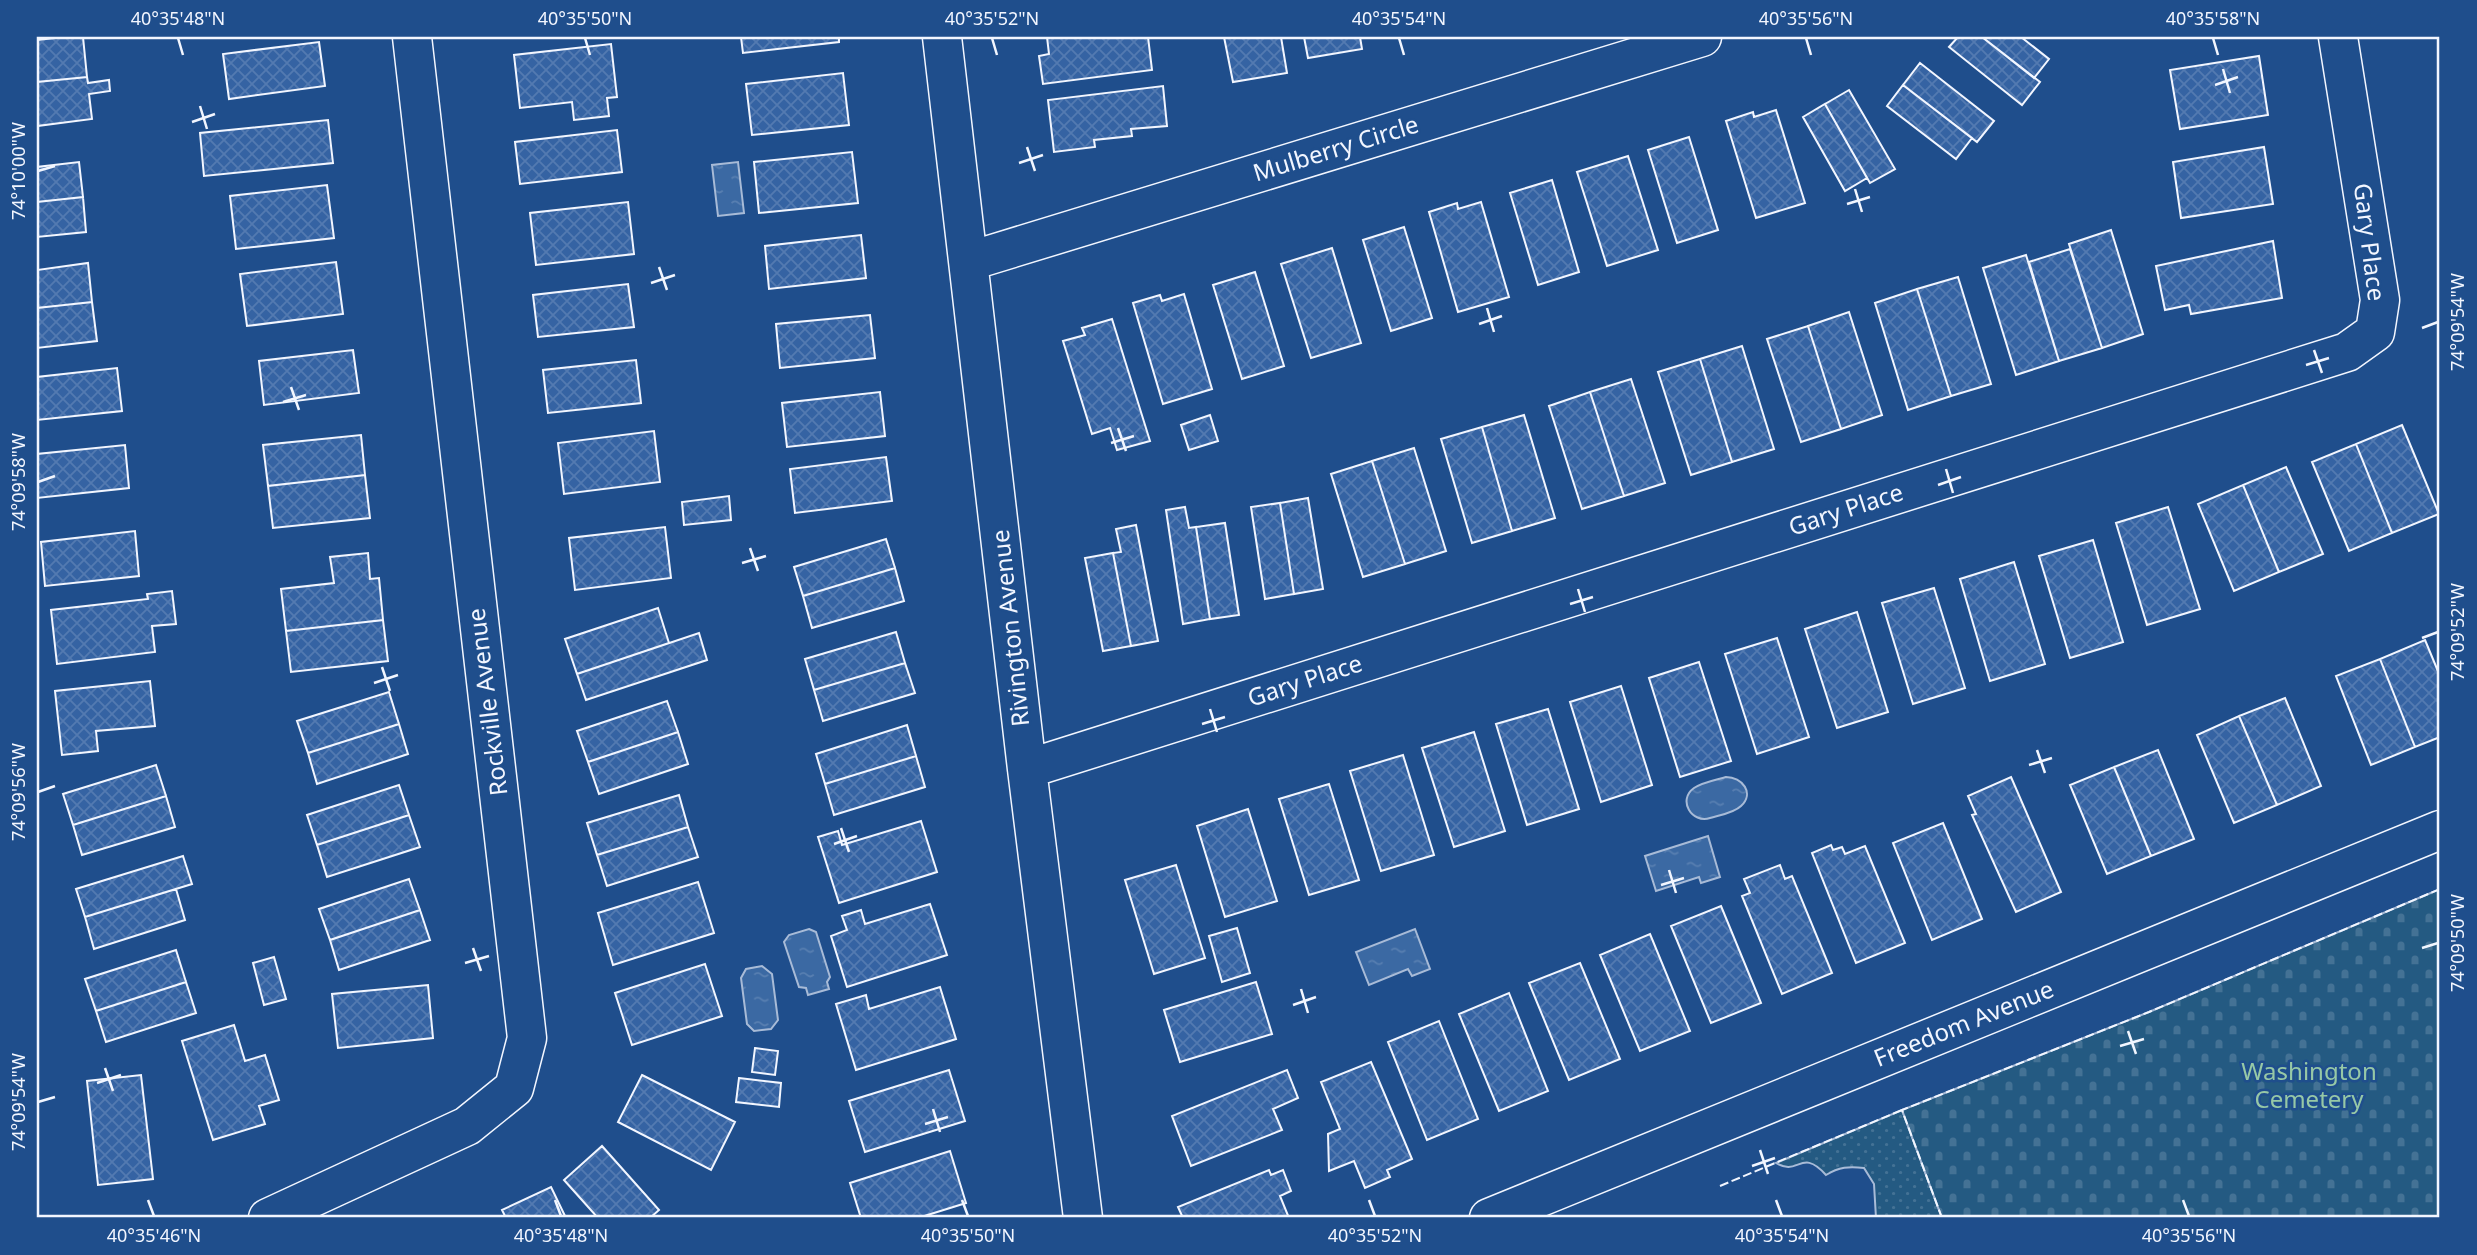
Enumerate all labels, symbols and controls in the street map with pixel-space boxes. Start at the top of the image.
text: 40°35'48"N [131,6,225,30]
text: 40°35'50"N [538,6,632,30]
text: 40°35'52"N [945,6,1039,30]
text: 40°35'54"N [1352,6,1446,30]
text: 40°35'56"N [1759,6,1853,30]
text: 40°35'58"N [2166,6,2260,30]
street label: Mulberry Circle [1249,107,1422,188]
text: 74°10'00"W [6,122,30,220]
street label: Gary Place [2347,181,2394,303]
text: 74°09'54"W [2445,273,2469,371]
text: 74°09'58"W [6,433,30,531]
street label: Gary Place [1784,475,1907,543]
street label: Rivington Avenue [983,528,1036,728]
text: 74°09'52"W [2445,583,2469,681]
street label: Rockville Avenue [459,607,514,798]
street label: Gary Place [1243,646,1366,714]
text: 74°09'56"W [6,743,30,841]
text: 74°09'50"W [2445,894,2469,992]
street label: Freedom Avenue [1869,972,2058,1074]
text: 74°09'54"W [6,1053,30,1151]
park label: Washington Cemetery [2241,1054,2377,1115]
text: 40°35'46"N [107,1223,201,1247]
text: 40°35'48"N [514,1223,608,1247]
text: 40°35'50"N [921,1223,1015,1247]
text: 40°35'52"N [1328,1223,1422,1247]
text: 40°35'54"N [1735,1223,1829,1247]
text: 40°35'56"N [2142,1223,2236,1247]

